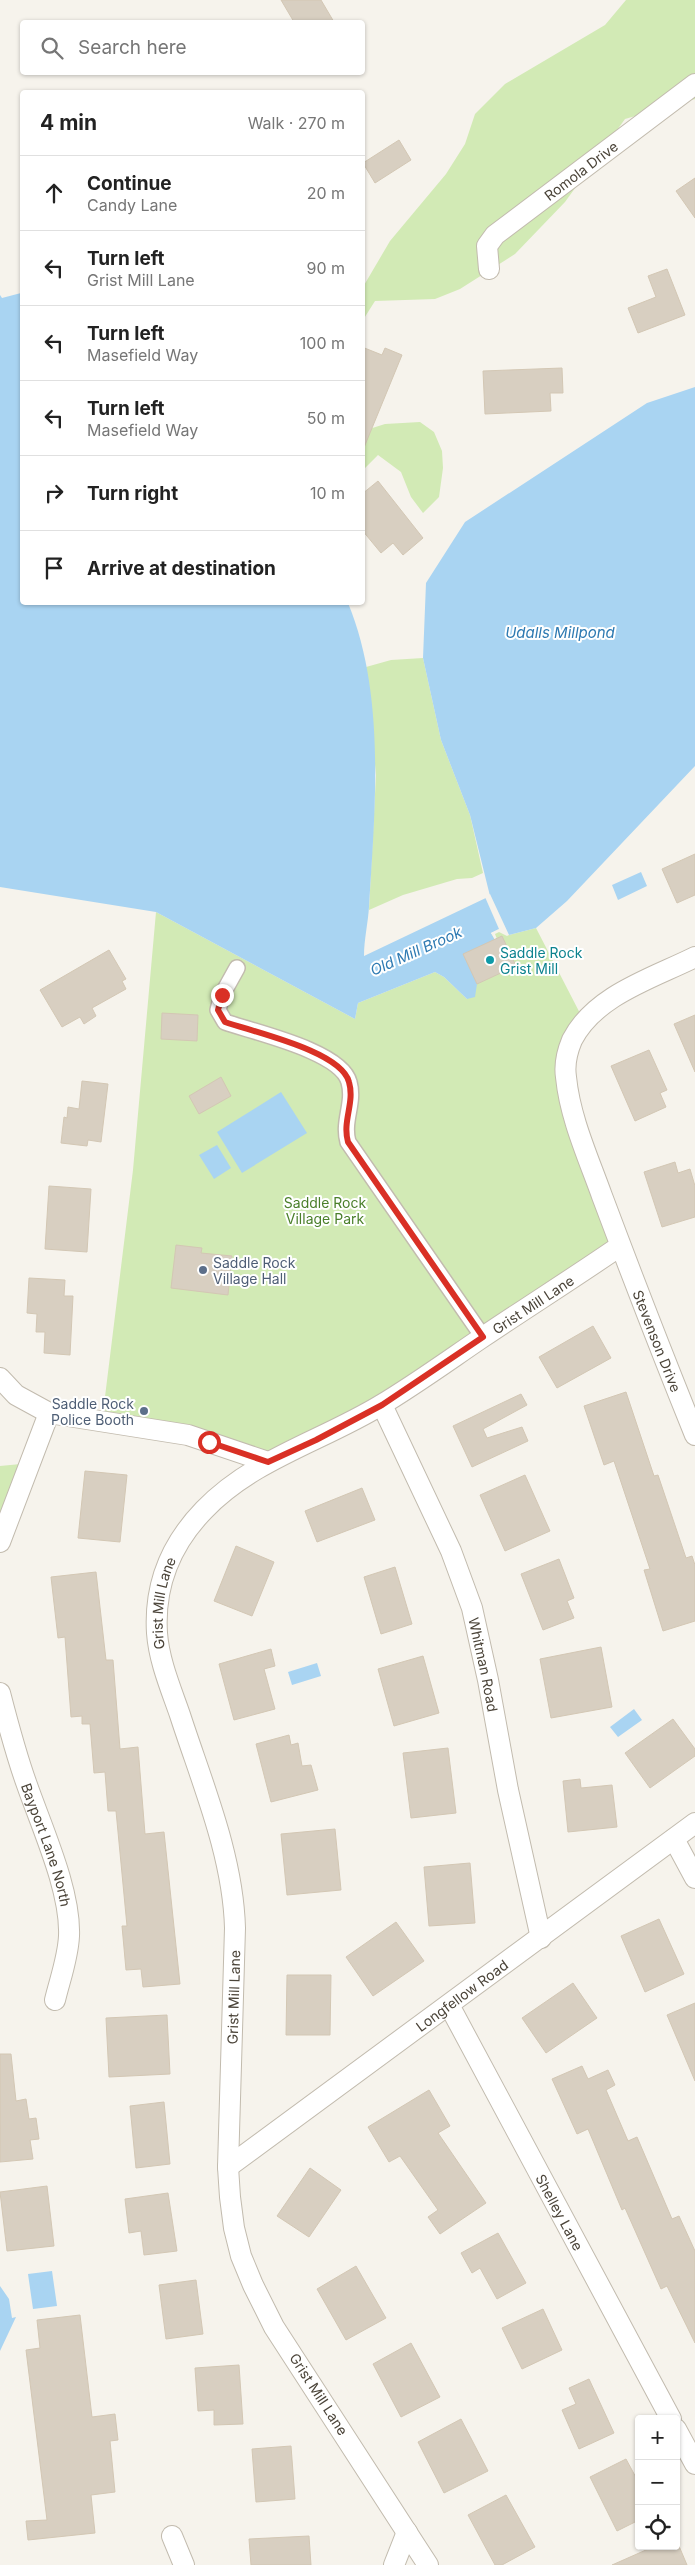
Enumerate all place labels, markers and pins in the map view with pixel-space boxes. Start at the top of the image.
place label: Saddle Rock Grist Mill [500,944,583,977]
marker: Saddle Rock Grist Mill [484,954,496,966]
place label: Saddle Rock Village Hall [213,1254,296,1287]
marker: Saddle Rock Village Hall [197,1264,209,1276]
place label: Saddle Rock Police Booth [51,1395,134,1428]
marker: Saddle Rock Police Booth [138,1405,150,1417]

